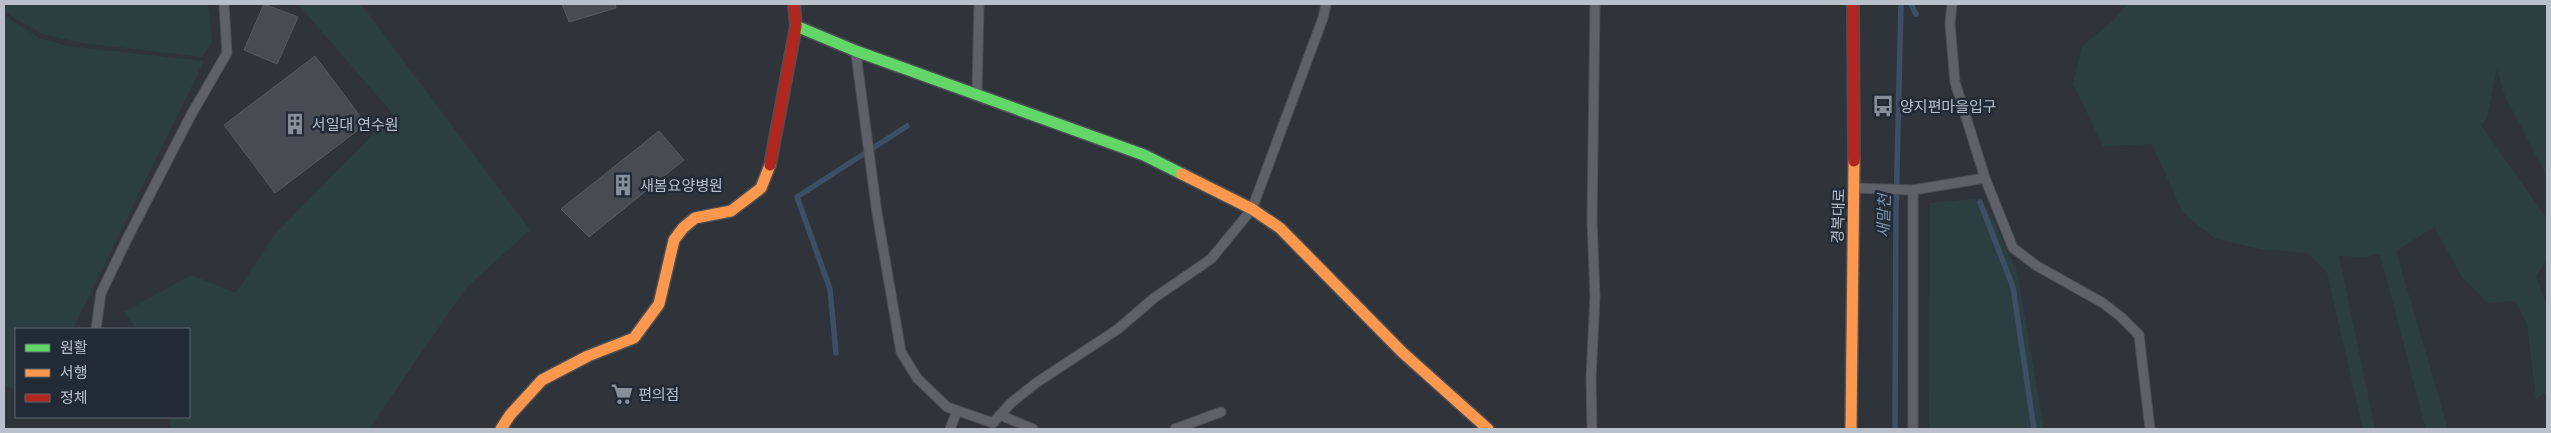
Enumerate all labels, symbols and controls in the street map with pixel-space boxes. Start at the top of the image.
bus stop icon: 양지편마을입구 [1870,93,1896,119]
place label: 양지편마을입구 [1900,97,1997,116]
building icon: 서일대 연수원 [282,111,308,137]
place label: 서일대 연수원 [312,115,399,134]
building icon: 새봄요양병원 [610,172,636,198]
place label: 새봄요양병원 [640,176,723,195]
street label: 경복대로 [1828,188,1848,244]
water label: 새말천 [1873,191,1895,238]
legend [15,328,190,418]
text: 원활 [60,338,88,357]
text: 서행 [60,363,88,382]
supermarket icon: 편의점 [609,381,635,407]
place label: 편의점 [638,385,679,404]
text: 정체 [60,388,88,407]

